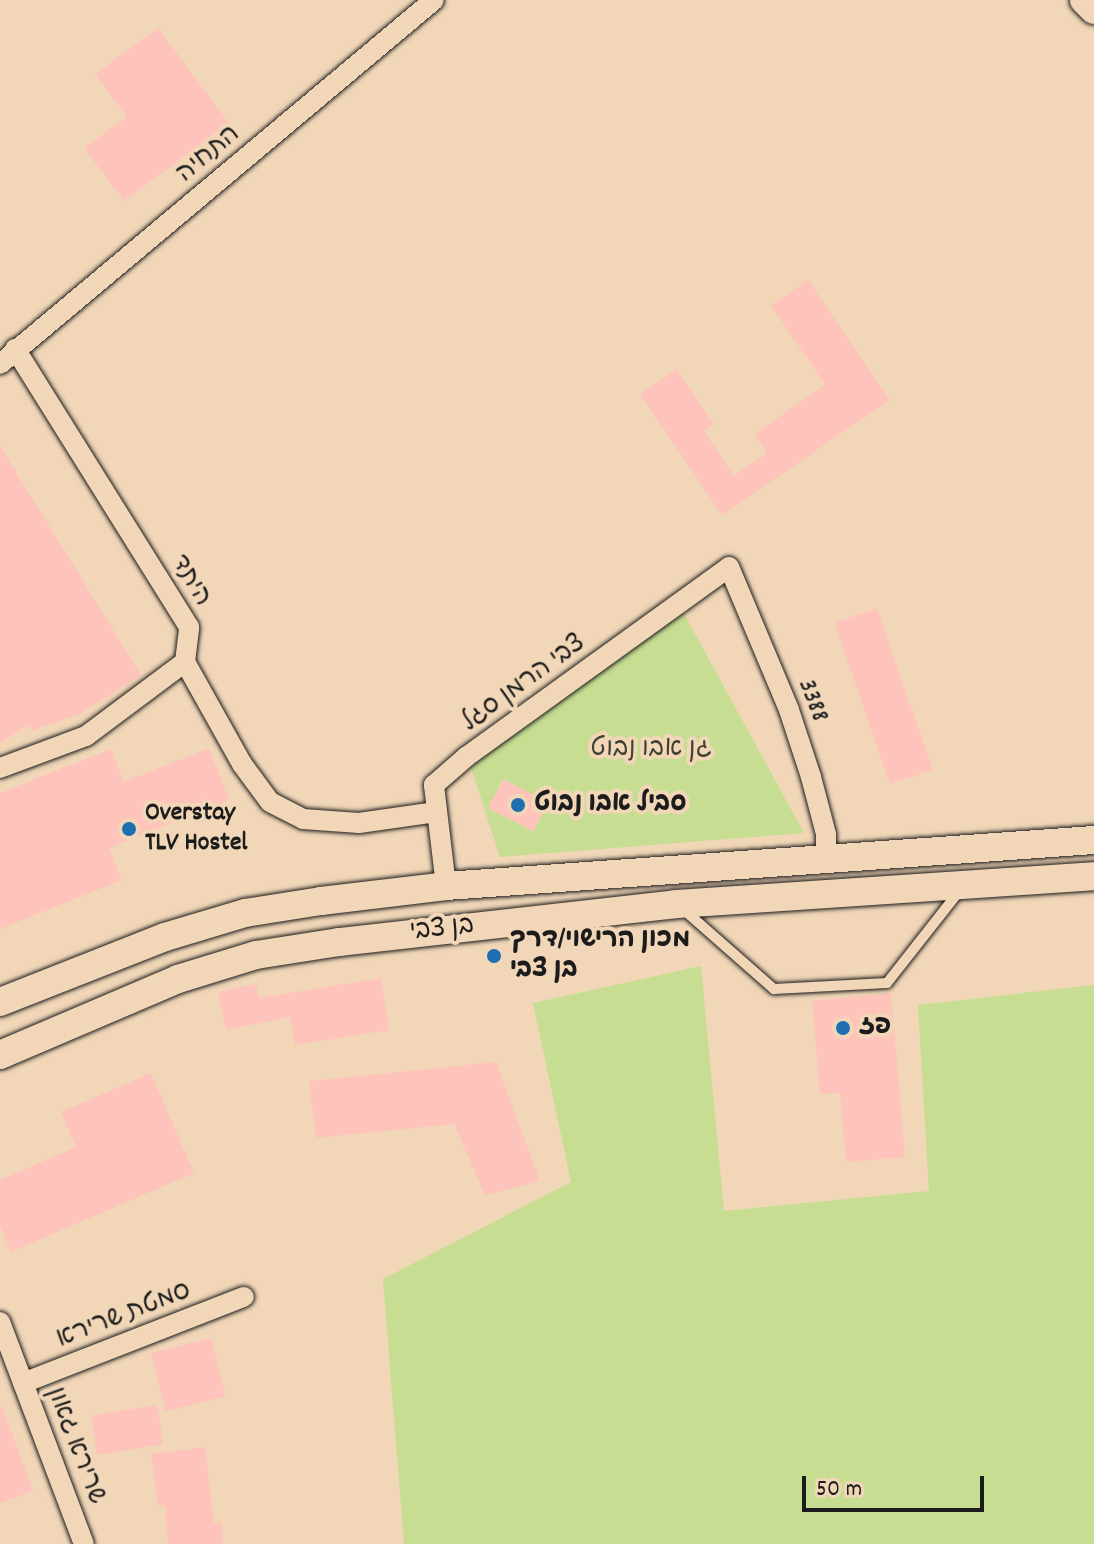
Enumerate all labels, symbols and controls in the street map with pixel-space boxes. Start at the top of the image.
street label: התחיה [171,120,247,190]
street label: היתד [163,550,217,612]
street label: צבי הרמן סגל [456,629,592,739]
street label: 3388 [790,675,834,727]
park label: גן אבו נבוט [590,734,712,766]
place label: סביל אבו נבוט [534,789,686,821]
marker: סביל אבו נבוט [509,796,527,814]
place label: Overstay TLV Hostel [145,798,248,860]
marker: Overstay TLV Hostel [120,820,138,838]
street label: בן צבי [408,911,476,949]
place label: מכון הרישוי/דרך בן צבי [510,925,690,986]
marker: מכון הרישוי/דרך בן צבי [485,947,503,965]
place label: פז [859,1012,891,1044]
marker: פז [834,1019,852,1037]
street label: סמטת שרירא [52,1276,196,1356]
street label: שרירא גאון [38,1383,112,1509]
scale bar [806,1460,988,1510]
text: 50 m [816,1473,862,1507]

